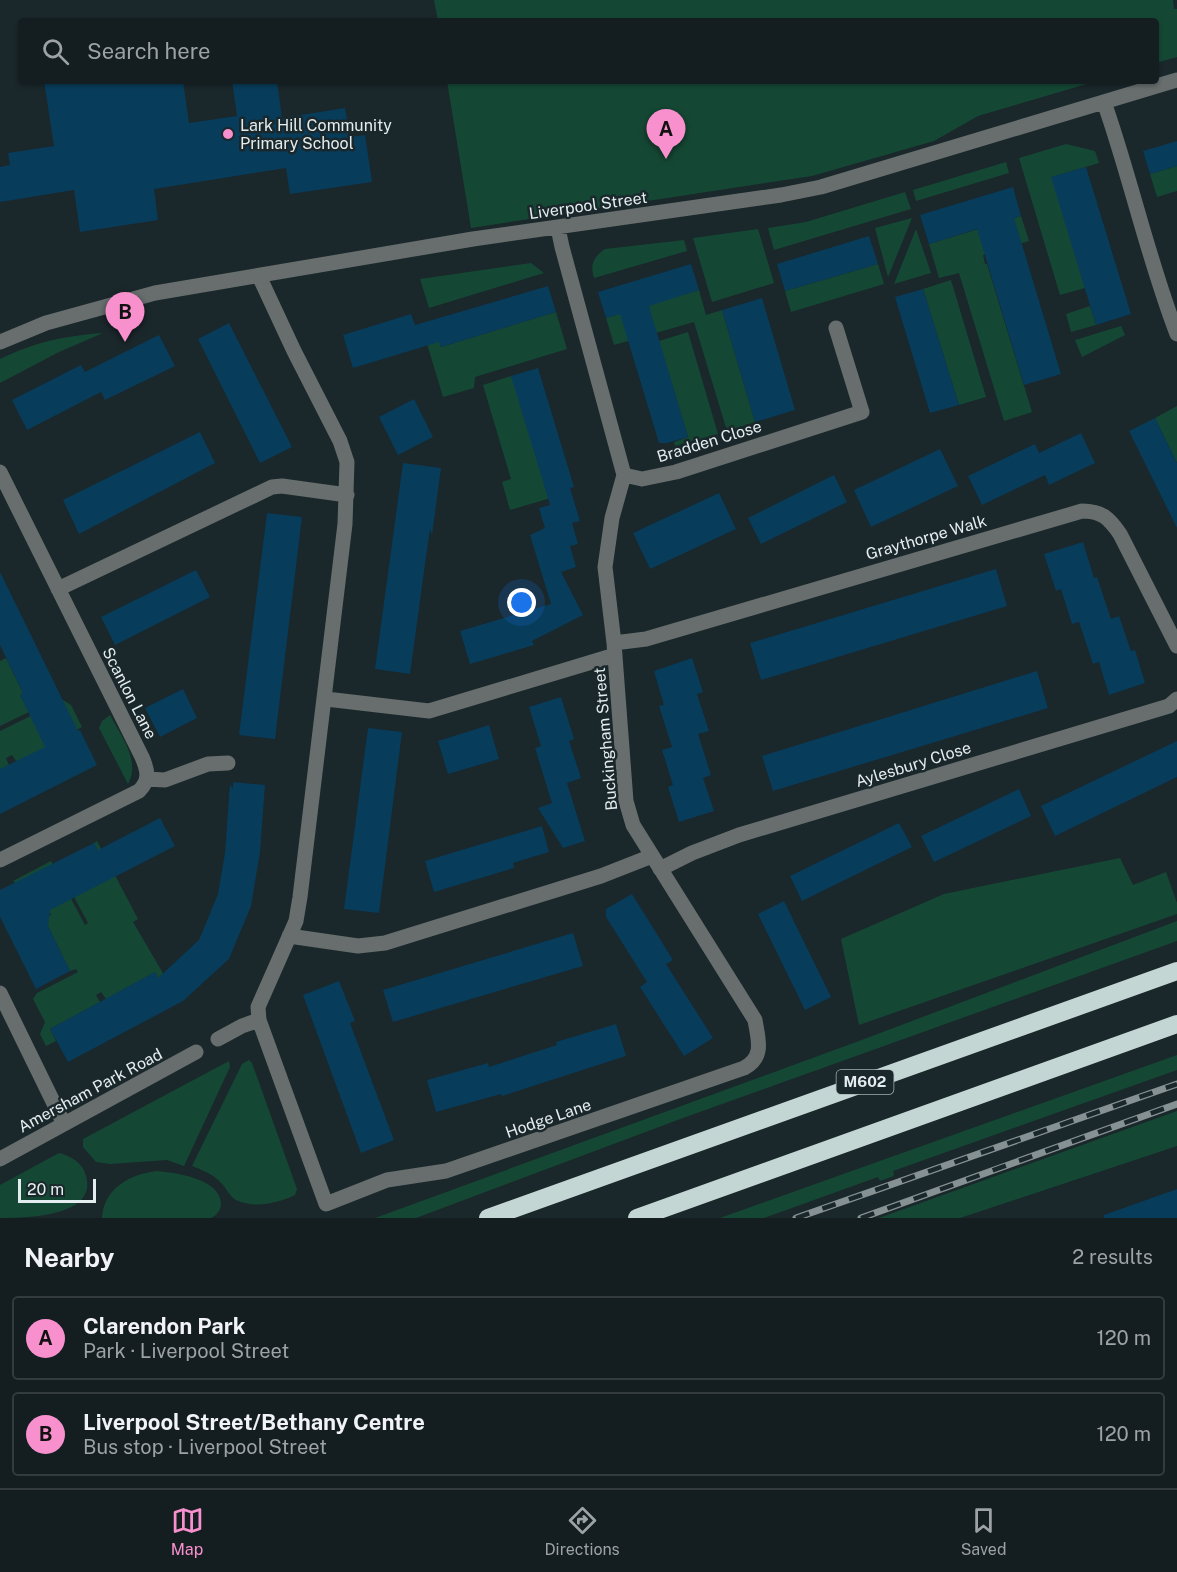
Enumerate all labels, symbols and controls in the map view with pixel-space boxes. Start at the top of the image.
search box [18,18,1159,84]
icon: search [39,35,72,68]
text: Search here [87,38,211,64]
pin: A [646,110,686,159]
place label: Lark Hill Community Primary School [240,116,392,153]
marker: Lark Hill Community Primary School [221,127,235,141]
street label: Liverpool Street [528,188,649,223]
pin: B [106,292,144,342]
street label: Bradden Close [655,417,764,466]
street label: Graythorpe Walk [864,511,989,564]
your location [507,588,536,617]
street label: Scanlon Lane [98,644,161,742]
street label: Buckingham Street [590,667,621,811]
street label: Aylesbury Close [853,738,973,791]
street label: Amersham Park Road [15,1044,165,1136]
road number: M602 [836,1070,894,1094]
street label: Hodge Lane [503,1095,594,1142]
scale bar [18,1176,96,1204]
text: 20 m [27,1180,64,1199]
text: Nearby [24,1242,114,1273]
text: 2 results [1072,1245,1153,1269]
text: Clarendon Park [83,1313,246,1339]
text: A [38,1326,53,1350]
text: 120 m [1097,1326,1151,1350]
text: Park · Liverpool Street [83,1339,289,1363]
text: Liverpool Street/Bethany Centre [83,1409,425,1435]
text: B [39,1422,52,1446]
text: 120 m [1097,1422,1151,1446]
text: Bus stop · Liverpool Street [83,1435,327,1459]
tab: Map [171,1504,204,1559]
tab: Directions [545,1504,620,1559]
tab: Saved [961,1504,1006,1559]

